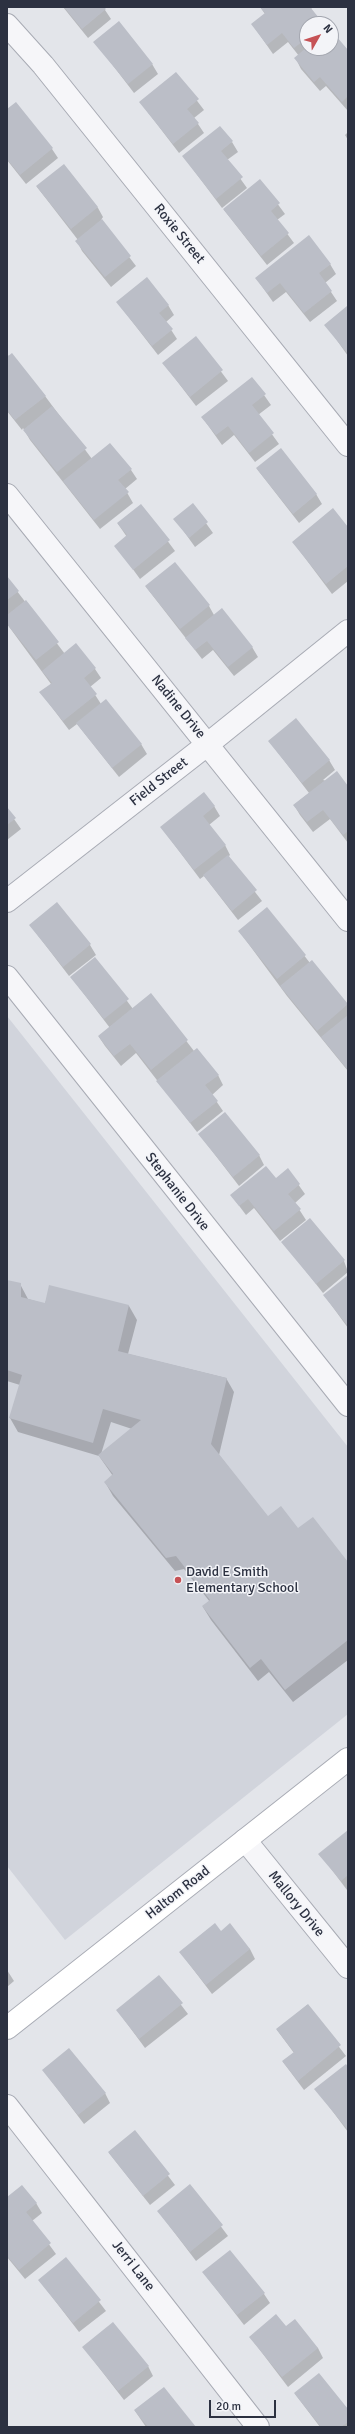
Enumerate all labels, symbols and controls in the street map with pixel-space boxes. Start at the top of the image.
north arrow [299,16,339,56]
text: N [320,22,335,36]
street label: Roxie Street [150,201,208,267]
street label: Nadine Drive [147,672,209,742]
street label: Field Street [127,754,191,810]
street label: Stephanie Drive [141,1150,213,1234]
place label: David E Smith Elementary School [186,1564,299,1596]
marker: David E Smith Elementary School [173,1575,183,1585]
street label: Haltom Road [143,1863,213,1923]
street label: Mallory Drive [264,1868,328,1940]
street label: Jerri Lane [108,2237,158,2295]
scale bar [211,2392,278,2418]
text: 20 m [216,2399,241,2414]

